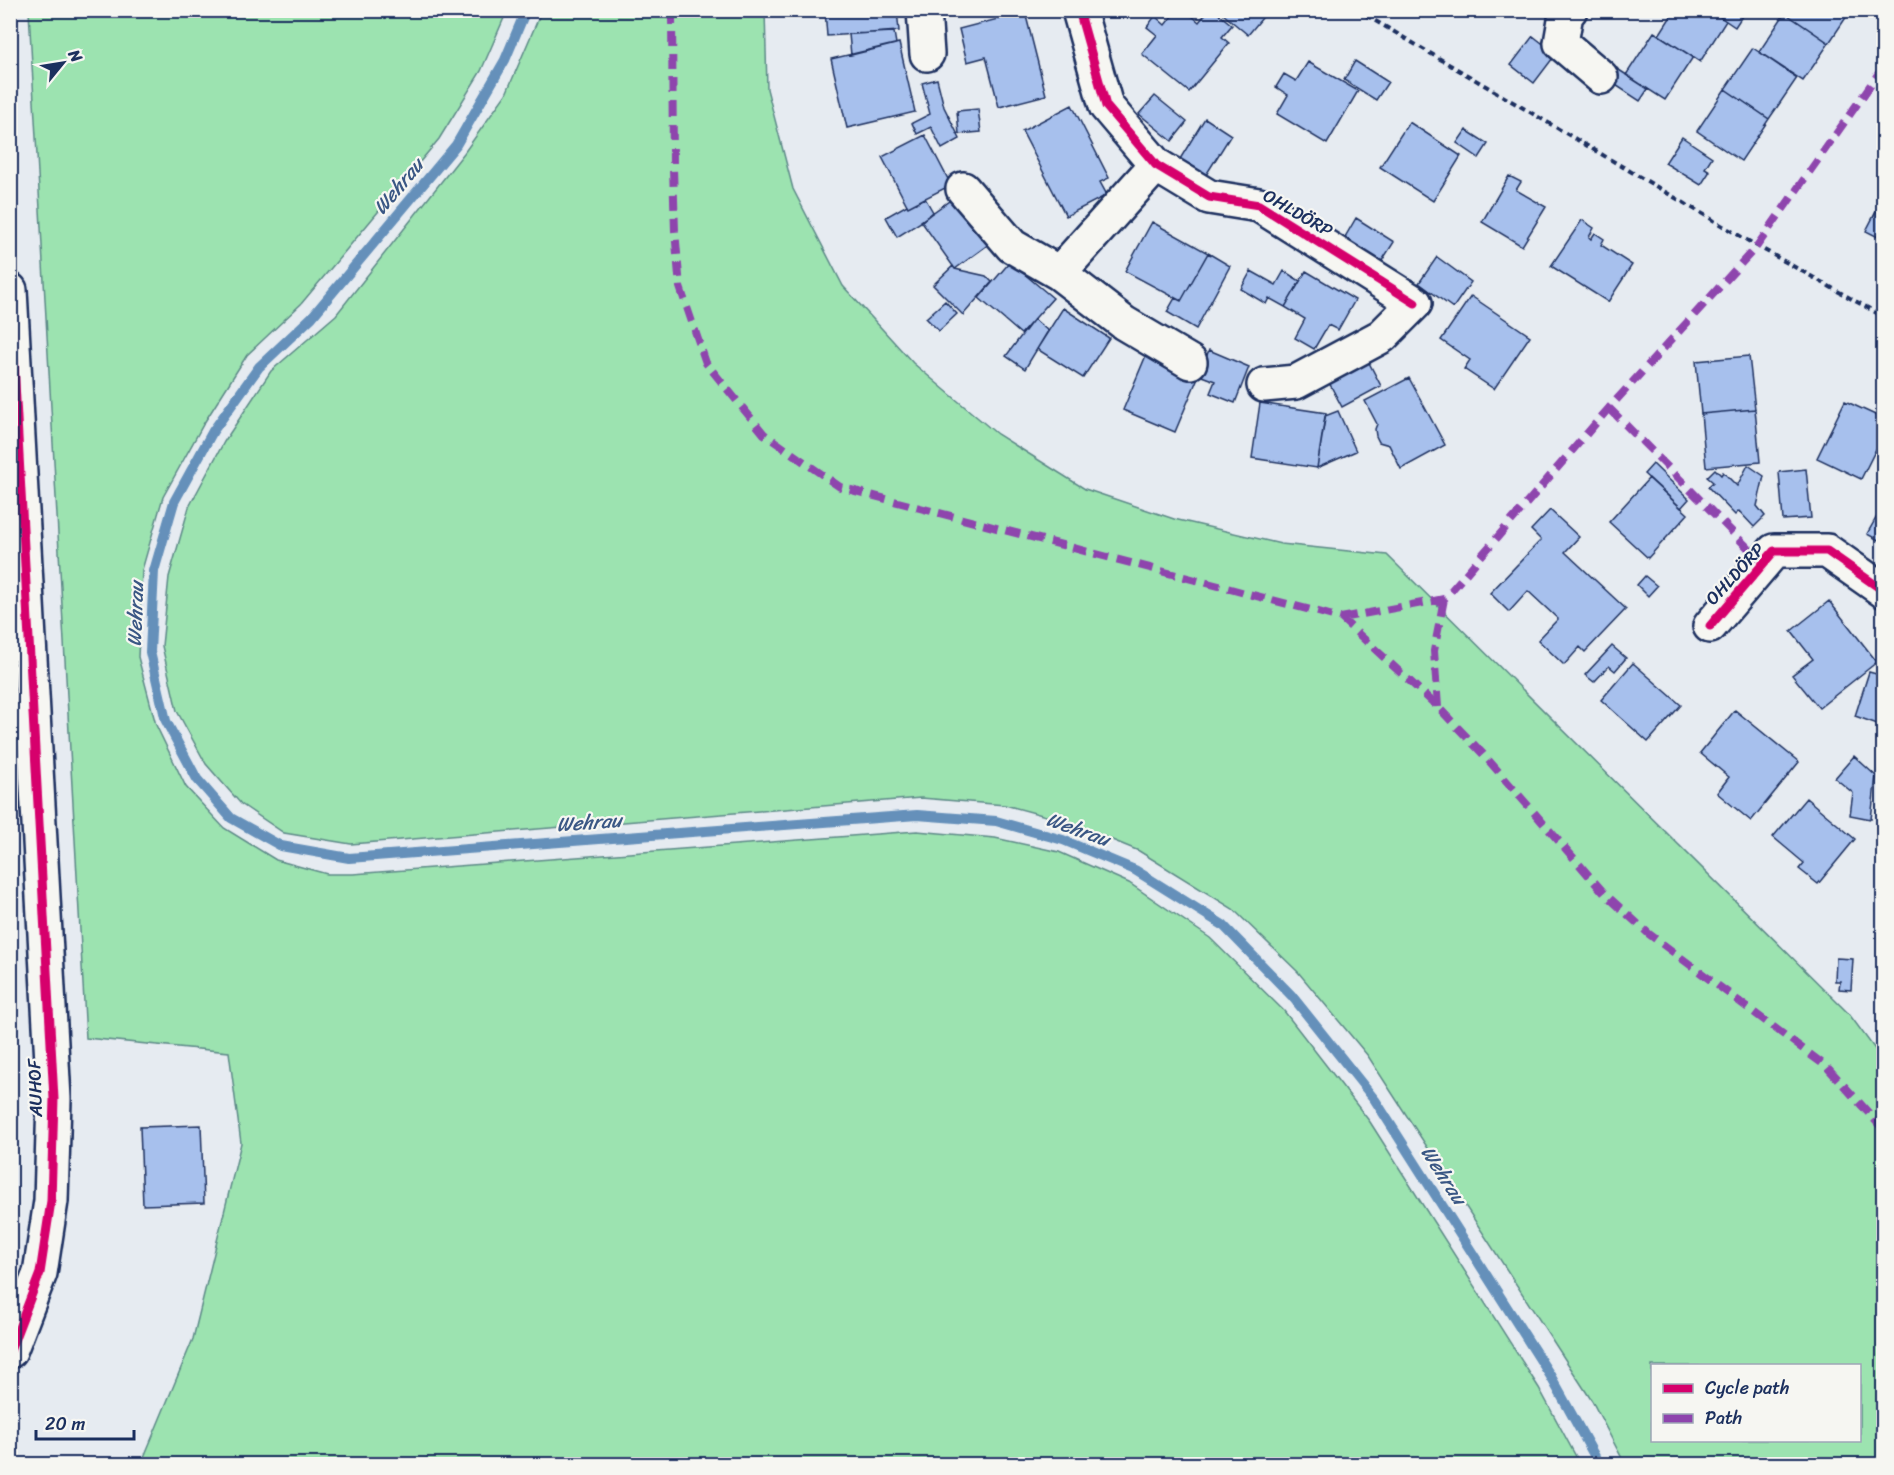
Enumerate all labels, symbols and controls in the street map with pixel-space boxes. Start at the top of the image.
north arrow [33,33,93,93]
text: N [60,43,91,69]
water label: Wehrau [364,148,434,223]
street label: OHLDÖRP [1257,180,1340,246]
street label: OHLDÖRP [1697,535,1773,613]
water label: Wehrau [117,579,154,647]
water label: Wehrau [1041,802,1117,858]
water label: Wehrau [555,803,625,842]
street label: AUHOF [18,1057,52,1118]
water label: Wehrau [1411,1138,1477,1214]
legend [1651,1364,1861,1442]
text: Cycle path [1705,1372,1789,1404]
text: Path [1705,1402,1742,1434]
scale bar [36,1403,134,1441]
text: 20 m [45,1408,85,1440]

